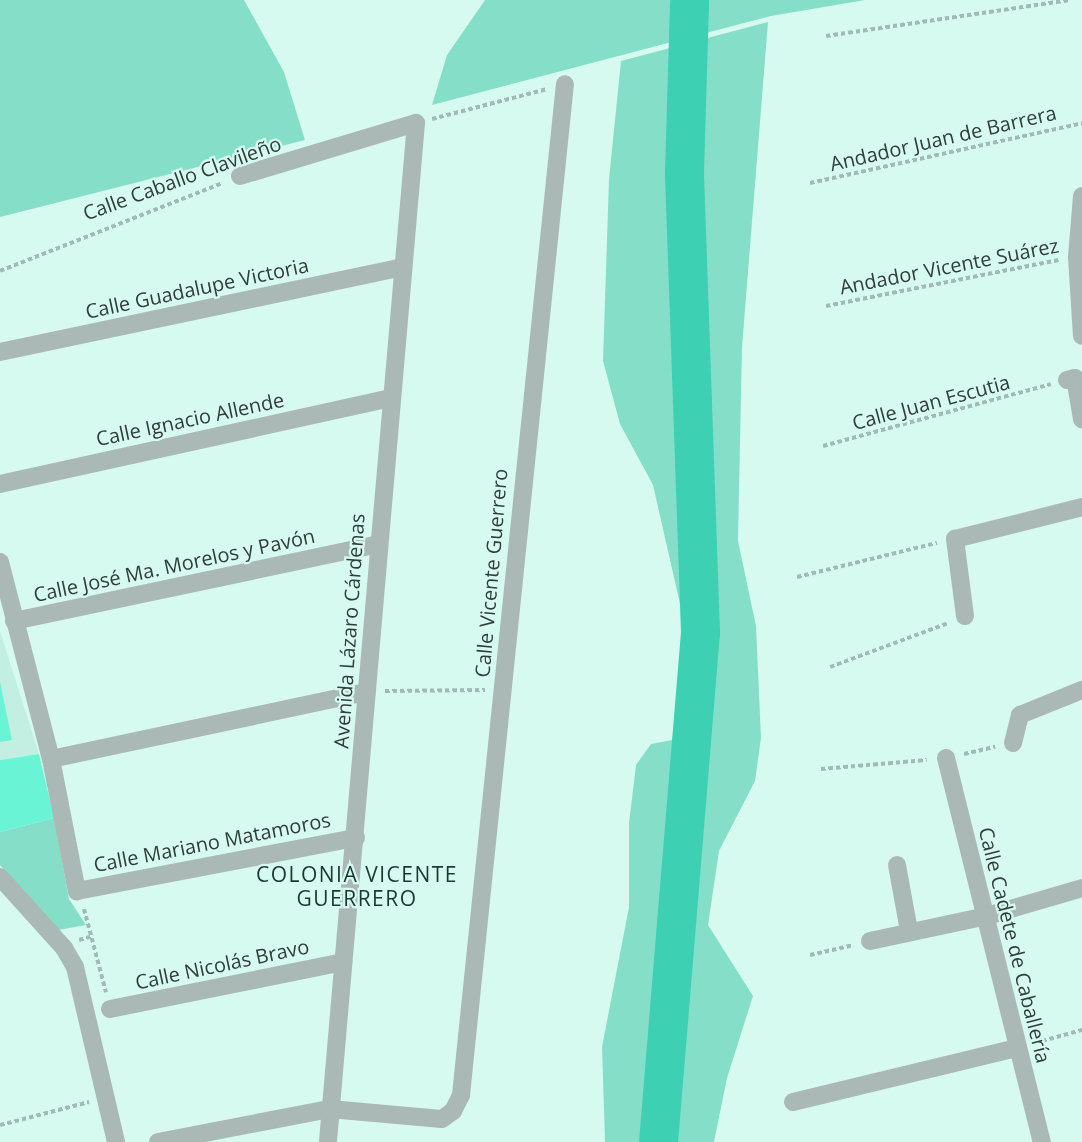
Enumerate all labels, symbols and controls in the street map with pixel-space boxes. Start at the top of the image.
street label: Andador Juan de Barrera [827,100,1059,176]
street label: Calle Caballo Clavileño [80,131,284,225]
street label: Andador Vicente Suárez [837,233,1061,299]
street label: Calle Guadalupe Victoria [83,253,311,323]
street label: Calle Juan Escutia [850,369,1012,435]
street label: Calle Ignacio Allende [94,387,286,451]
street label: Calle Vicente Guerrero [470,468,512,678]
street label: Avenida Lázaro Cárdenas [329,513,369,749]
street label: Calle José Ma. Morelos y Pavón [31,523,317,607]
street label: Calle Mariano Matamoros [92,807,332,877]
street label: Calle Cadete de Caballería [974,825,1056,1065]
district label: COLONIA VICENTE GUERRERO [256,861,458,911]
street label: Calle Nicolás Bravo [133,934,311,994]

